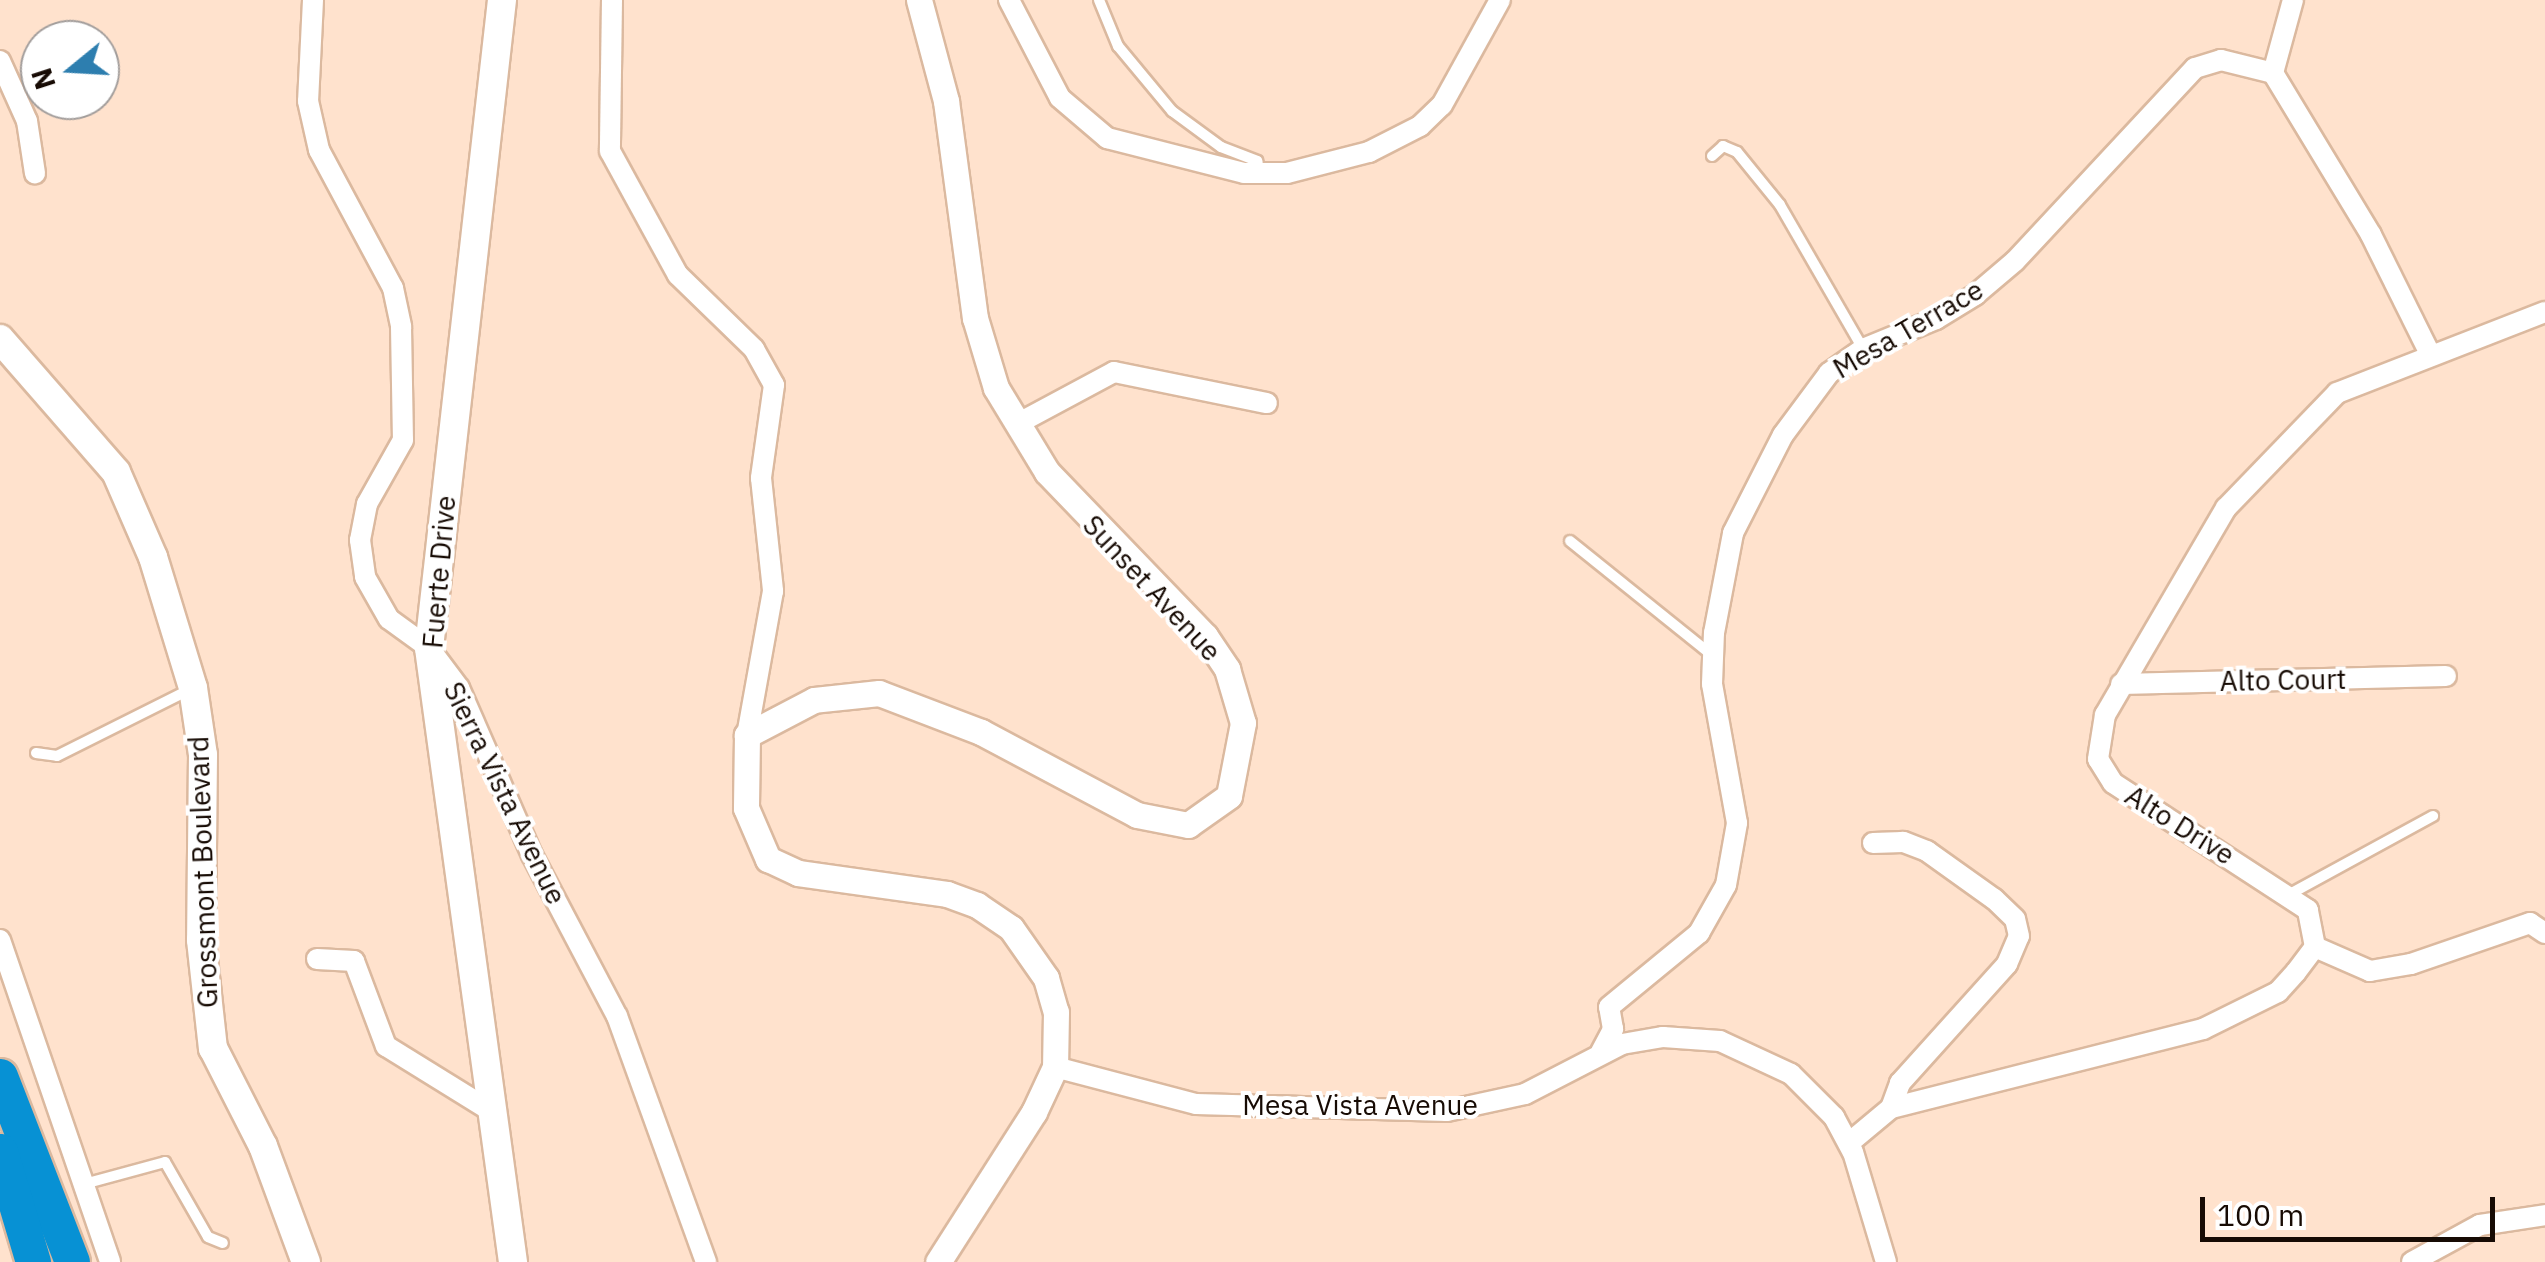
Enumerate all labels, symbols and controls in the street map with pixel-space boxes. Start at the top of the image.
north arrow [20,20,120,120]
text: N [22,63,64,94]
street label: Mesa Terrace [1827,273,1989,385]
street label: Fuerte Drive [416,494,462,650]
street label: Sunset Avenue [1076,508,1228,668]
street label: Alto Court [2219,662,2347,698]
street label: Sierra Vista Avenue [437,676,573,910]
street label: Grossmont Boulevard [181,735,225,1009]
street label: Alto Drive [2119,778,2241,872]
street label: Mesa Vista Avenue [1242,1088,1478,1122]
scale bar [2205,1177,2500,1239]
text: 100 m [2217,1195,2304,1234]

